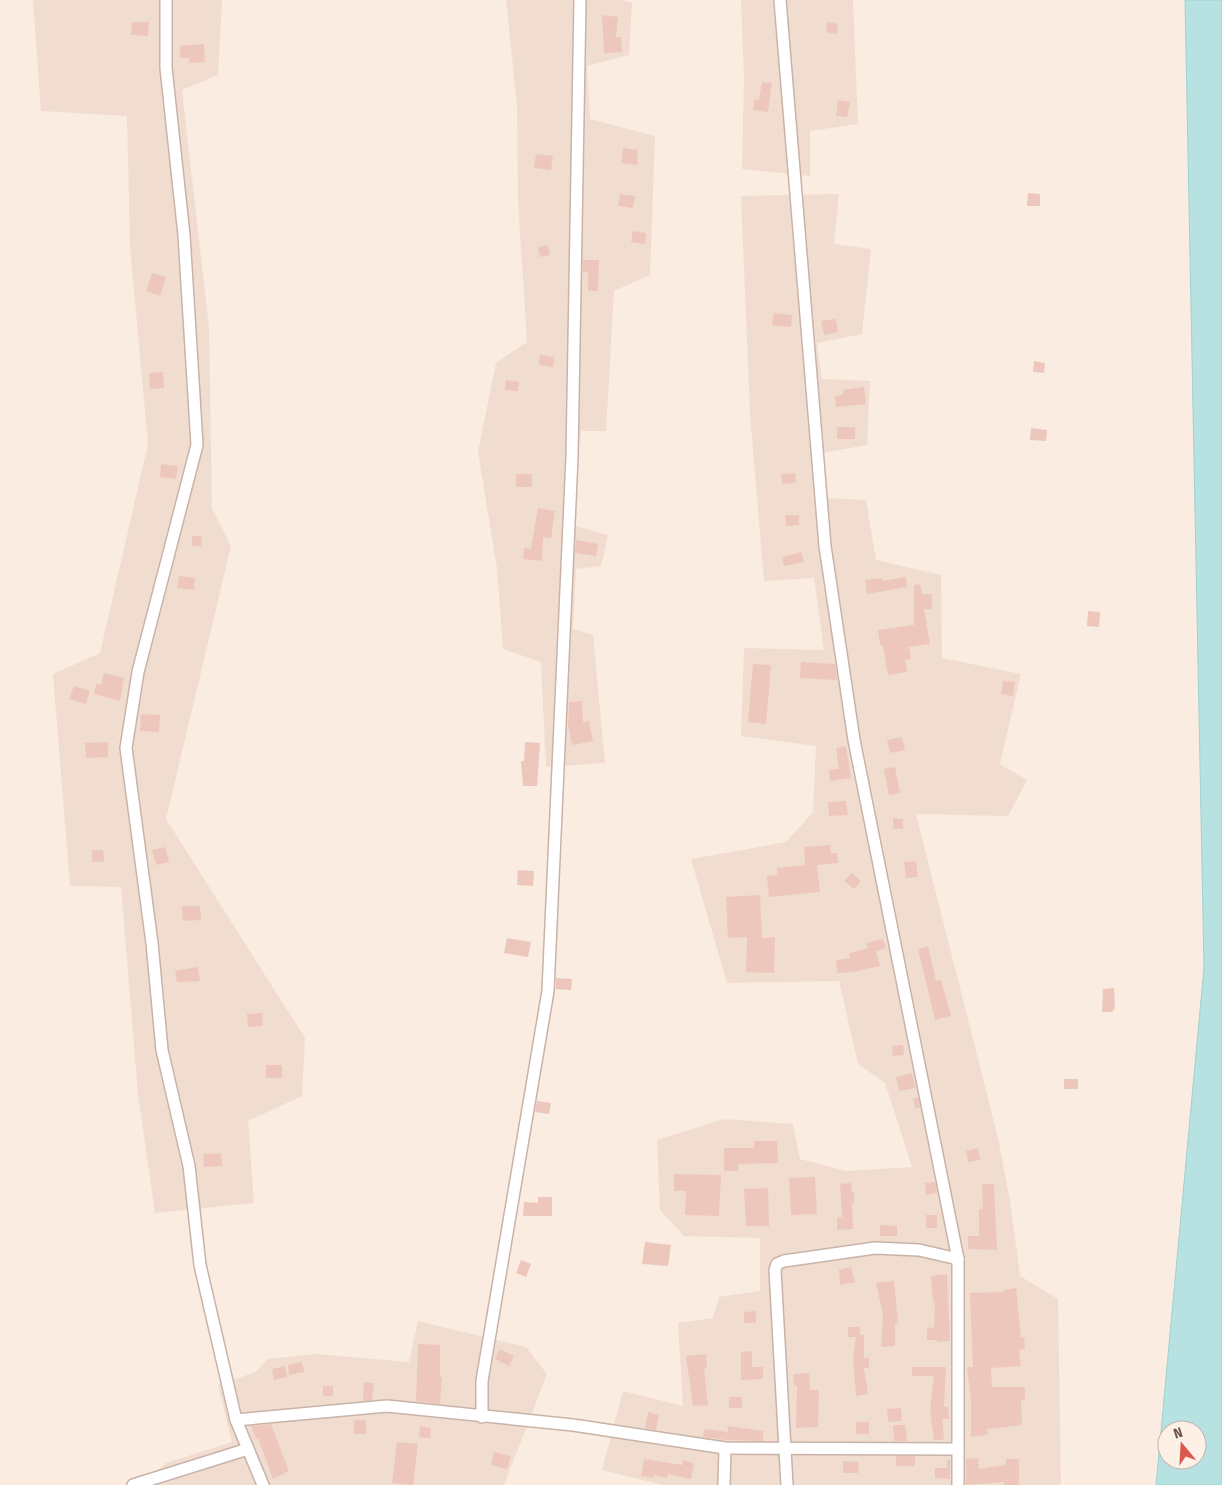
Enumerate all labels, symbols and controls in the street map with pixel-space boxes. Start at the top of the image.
north arrow [1157,1420,1207,1470]
text: N [1172,1424,1185,1442]

